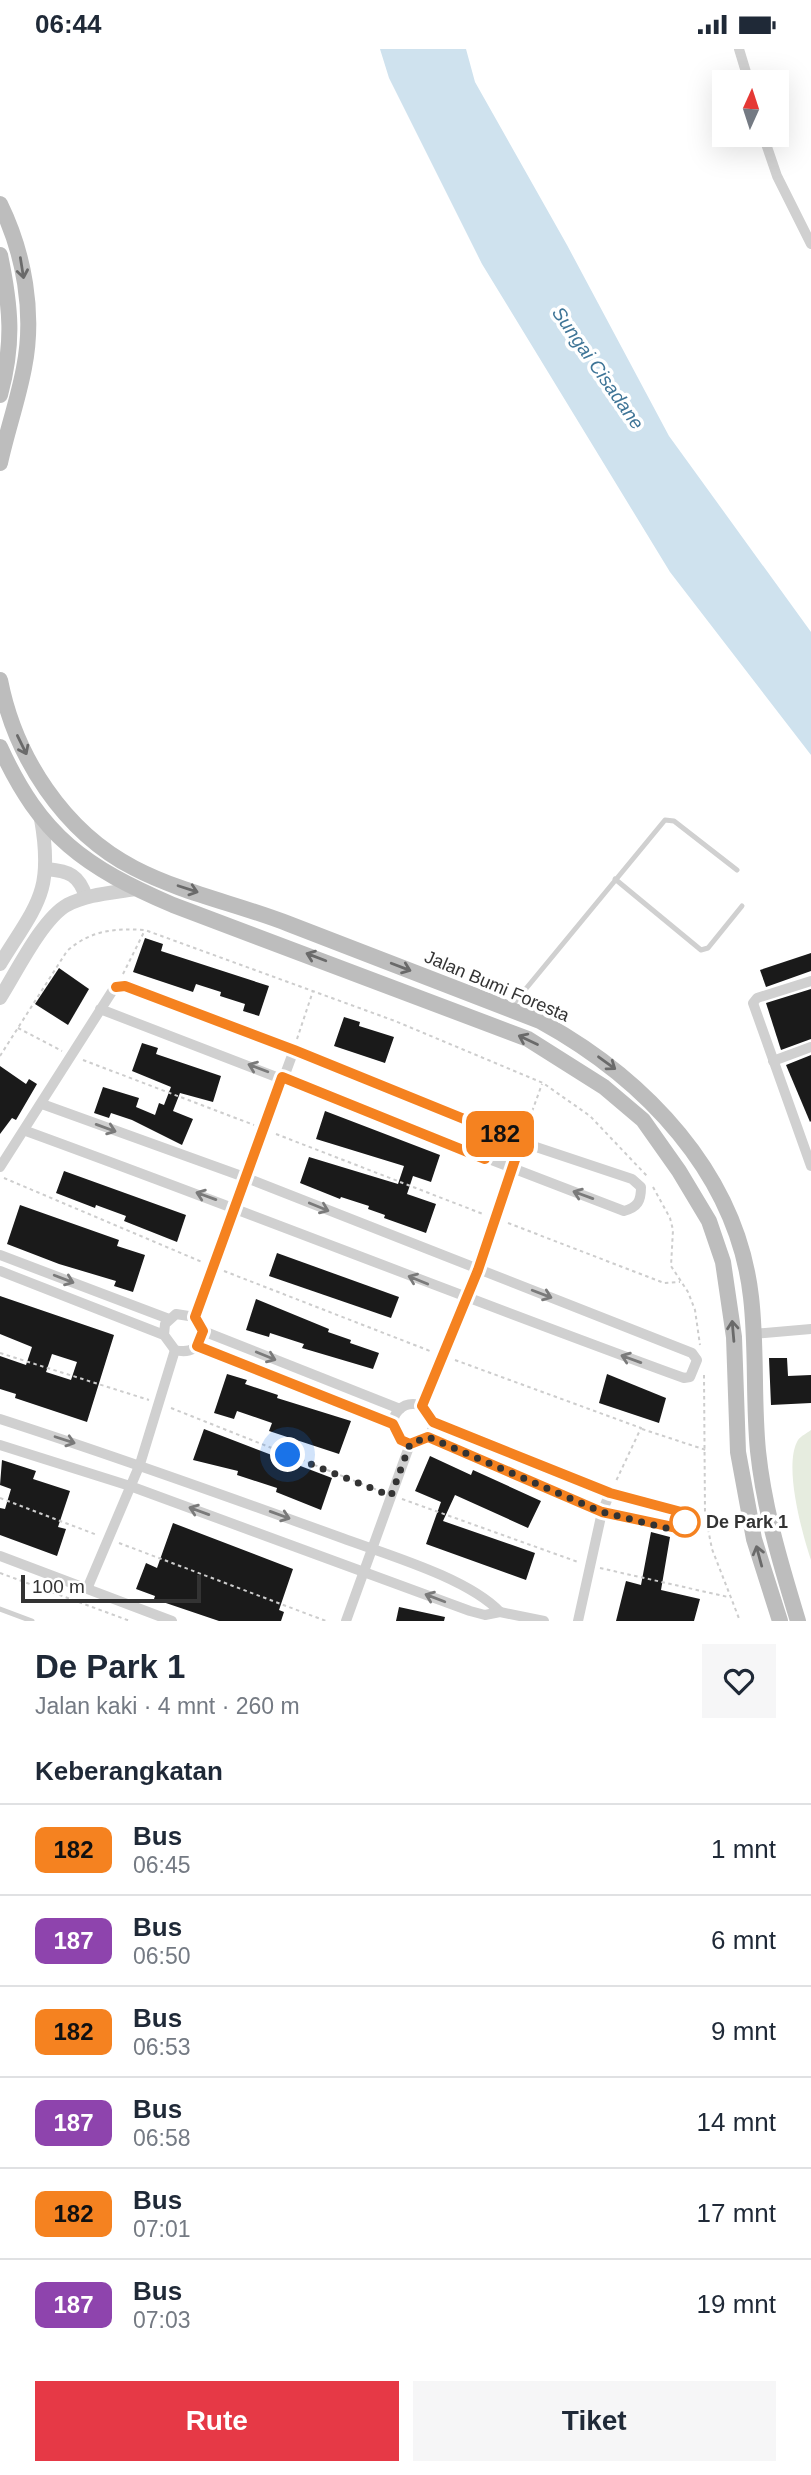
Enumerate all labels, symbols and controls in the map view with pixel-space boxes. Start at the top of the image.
text: 06:44 [35,9,102,39]
north arrow [712,70,789,147]
map controls [712,70,789,147]
one-way arrow [16,256,29,279]
water label: Sungai Cisadane [548,303,648,433]
one-way arrow [16,734,29,755]
one-way arrow [176,883,198,896]
street label: Jalan Bumi Foresta [422,946,573,1026]
one-way arrow [305,950,327,963]
one-way arrow [390,962,412,975]
one-way arrow [518,1033,539,1047]
one-way arrow [597,1055,615,1070]
one-way arrow [247,1061,269,1073]
line badge: 182 [460,1111,540,1157]
text: 182 [480,1120,520,1147]
one-way arrow [95,1122,117,1135]
one-way arrow [573,1188,595,1201]
one-way arrow [196,1189,218,1201]
one-way arrow [308,1202,330,1215]
one-way arrow [408,1272,429,1285]
one-way arrow [52,1274,74,1287]
one-way arrow [531,1289,552,1302]
one-way arrow [726,1320,739,1343]
one-way arrow [255,1350,277,1363]
one-way arrow [621,1351,643,1364]
one-way arrow [54,1434,76,1447]
your location [270,1437,305,1472]
one-way arrow [188,1504,210,1516]
marker: De Park 1 [670,1507,700,1537]
one-way arrow [268,1510,290,1523]
place label: De Park 1 [706,1512,788,1532]
one-way arrow [752,1545,765,1568]
scale bar [21,1572,201,1604]
text: 100 m [32,1576,85,1597]
one-way arrow [425,1590,447,1603]
button: heart [702,1644,776,1718]
text: De Park 1 [35,1648,185,1685]
text: Jalan kaki · 4 mnt · 260 m [35,1693,300,1719]
text: Keberangkatan [35,1756,223,1786]
text: Bus [133,1821,182,1851]
text: 1 mnt [711,1834,776,1864]
text: 182 [53,1836,94,1863]
text: 06:45 [133,1852,191,1878]
text: Bus [133,1912,182,1942]
text: 6 mnt [711,1925,776,1955]
text: 187 [53,1927,94,1954]
text: 06:50 [133,1943,191,1969]
text: Bus [133,2003,182,2033]
text: 9 mnt [711,2016,776,2046]
text: 182 [53,2018,94,2045]
text: 06:53 [133,2034,191,2060]
text: Bus [133,2094,182,2124]
text: 14 mnt [697,2107,776,2137]
text: 187 [53,2109,94,2136]
text: 06:58 [133,2125,191,2151]
text: Bus [133,2185,182,2215]
text: 17 mnt [697,2198,776,2228]
text: 182 [53,2200,94,2227]
text: 07:01 [133,2216,191,2242]
text: Bus [133,2276,182,2306]
text: 19 mnt [697,2289,776,2319]
text: 187 [53,2291,94,2318]
text: 07:03 [133,2307,191,2333]
button: Rute [35,2381,399,2461]
button: Tiket [413,2381,776,2461]

